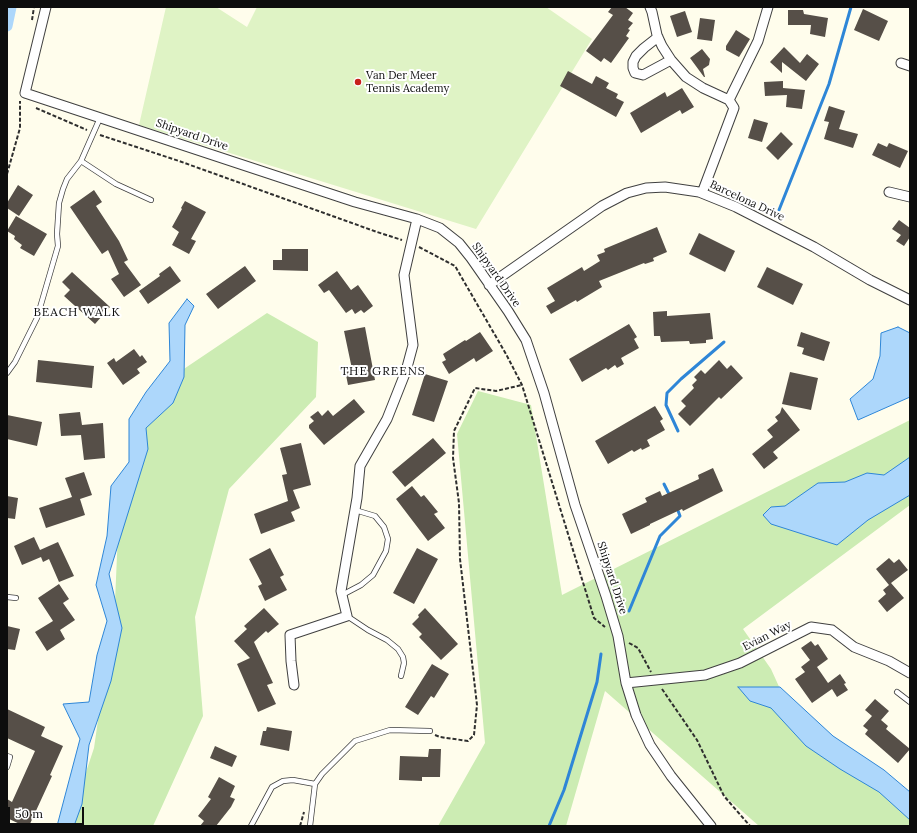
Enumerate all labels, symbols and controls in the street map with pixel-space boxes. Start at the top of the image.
place label: Van Der Meer Tennis Academy [366,69,449,95]
marker: Van Der Meer Tennis Academy [353,77,363,87]
street label: Shipyard Drive [154,116,230,154]
street label: Barcelona Drive [707,178,787,224]
street label: Shipyard Drive [469,240,523,310]
district label: BEACH WALK [33,306,121,320]
district label: THE GREENS [340,365,426,379]
street label: Shipyard Drive [594,540,630,616]
street label: Evian Way [741,618,793,654]
scale bar [10,799,86,825]
text: 50 m [15,806,43,821]

